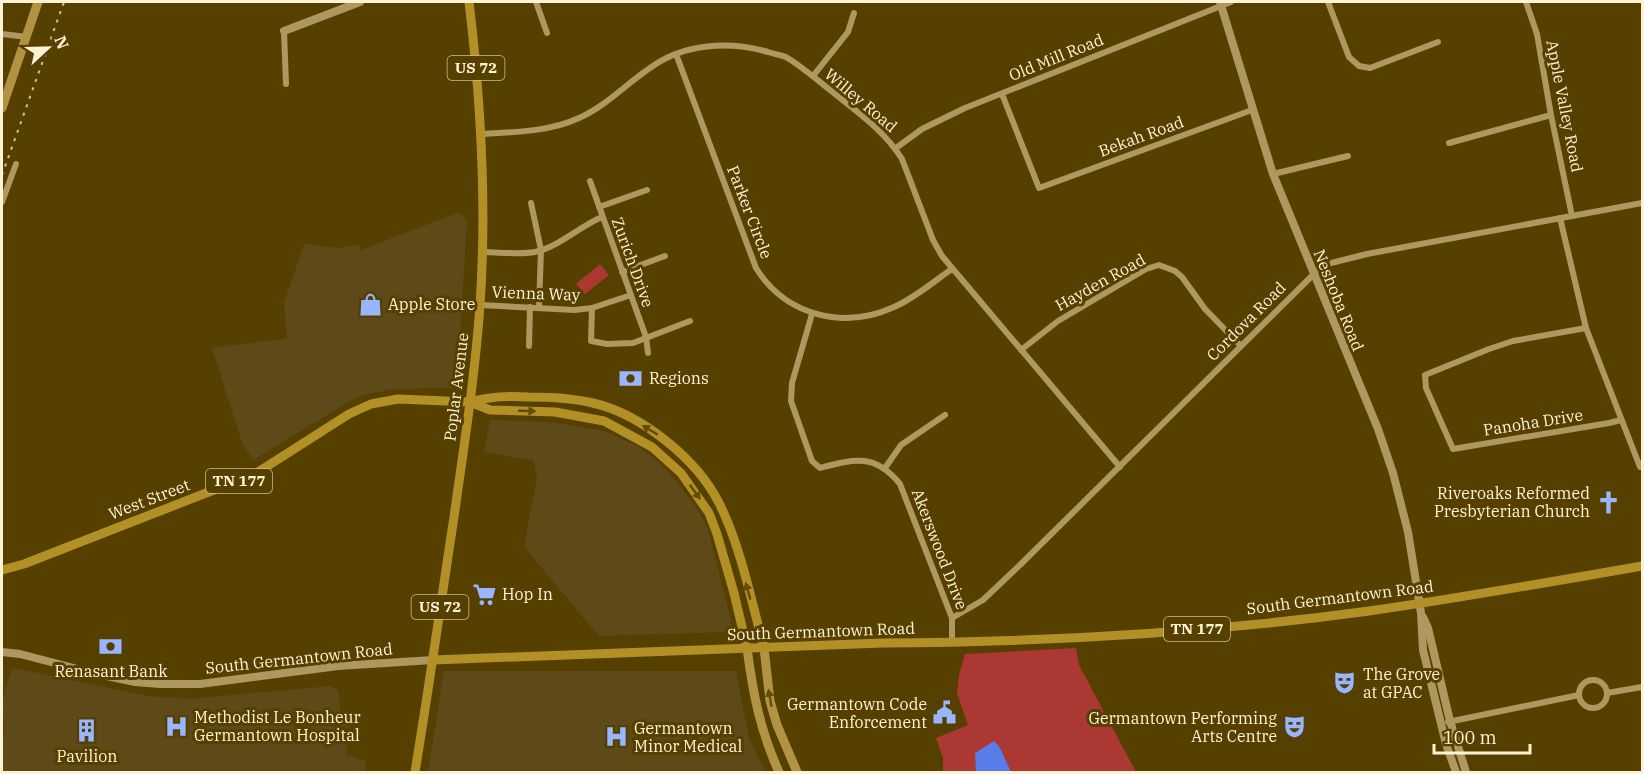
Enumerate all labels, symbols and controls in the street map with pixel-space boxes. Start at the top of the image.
north arrow [18,18,78,78]
street label: Old Mill Road [1006,29,1106,85]
text: N [50,33,74,52]
street label: Apple Valley Road [1542,38,1588,174]
road number: US 72 [448,56,504,80]
street label: Willey Road [821,64,902,136]
street label: Bekah Road [1096,111,1187,161]
street label: Parker Circle [723,163,777,261]
street label: Zurich Drive [607,214,659,310]
street label: Neshoba Road [1309,246,1369,354]
street label: Hayden Road [1051,249,1149,315]
street label: Cordova Road [1202,277,1290,365]
street label: Vienna Way [491,281,581,305]
shop icon: Apple Store [357,291,383,317]
place label: Apple Store [388,294,475,314]
street label: Poplar Avenue [439,332,473,442]
bank icon: Regions [618,365,644,391]
place label: Regions [649,368,709,388]
street label: Panoha Drive [1482,404,1584,440]
one-way arrow [518,407,537,416]
one-way arrow [642,424,658,435]
road number: TN 177 [206,469,272,493]
street label: West Street [106,474,193,524]
place label: Riveroaks Reformed Presbyterian Church [1434,483,1590,521]
one-way arrow [689,484,701,500]
street label: Akerswood Drive [908,486,972,612]
church icon: Riveroaks Reformed Presbyterian Church [1595,489,1621,515]
street label: South Germantown Road [1245,576,1435,618]
supermarket icon: Hop In [471,581,497,607]
one-way arrow [743,582,752,600]
place label: Hop In [502,584,553,604]
road number: US 72 [412,595,468,619]
road number: TN 177 [1164,617,1230,641]
street label: South Germantown Road [727,618,916,644]
bank icon: Renasant Bank [98,633,124,659]
street label: South Germantown Road [204,638,394,678]
place label: Renasant Bank [54,661,168,681]
place label: The Grove at GPAC [1363,664,1440,702]
theatre icon: The Grove at GPAC [1332,670,1358,696]
one-way arrow [765,689,774,708]
place label: Germantown Code Enforcement [787,694,927,732]
public building icon: Germantown Code Enforcement [932,700,958,726]
place label: Methodist Le Bonheur Germantown Hospital [194,707,360,745]
place label: Germantown Performing Arts Centre [1088,708,1277,746]
hospital icon: Methodist Le Bonheur Germantown Hospital [163,713,189,739]
theatre icon: Germantown Performing Arts Centre [1282,714,1308,740]
scale bar [1434,717,1530,755]
building icon: Pavilion [74,718,100,744]
place label: Germantown Minor Medical [634,718,742,756]
hospital icon: Germantown Minor Medical [603,724,629,750]
text: 100 m [1443,726,1497,749]
place label: Pavilion [57,746,117,766]

